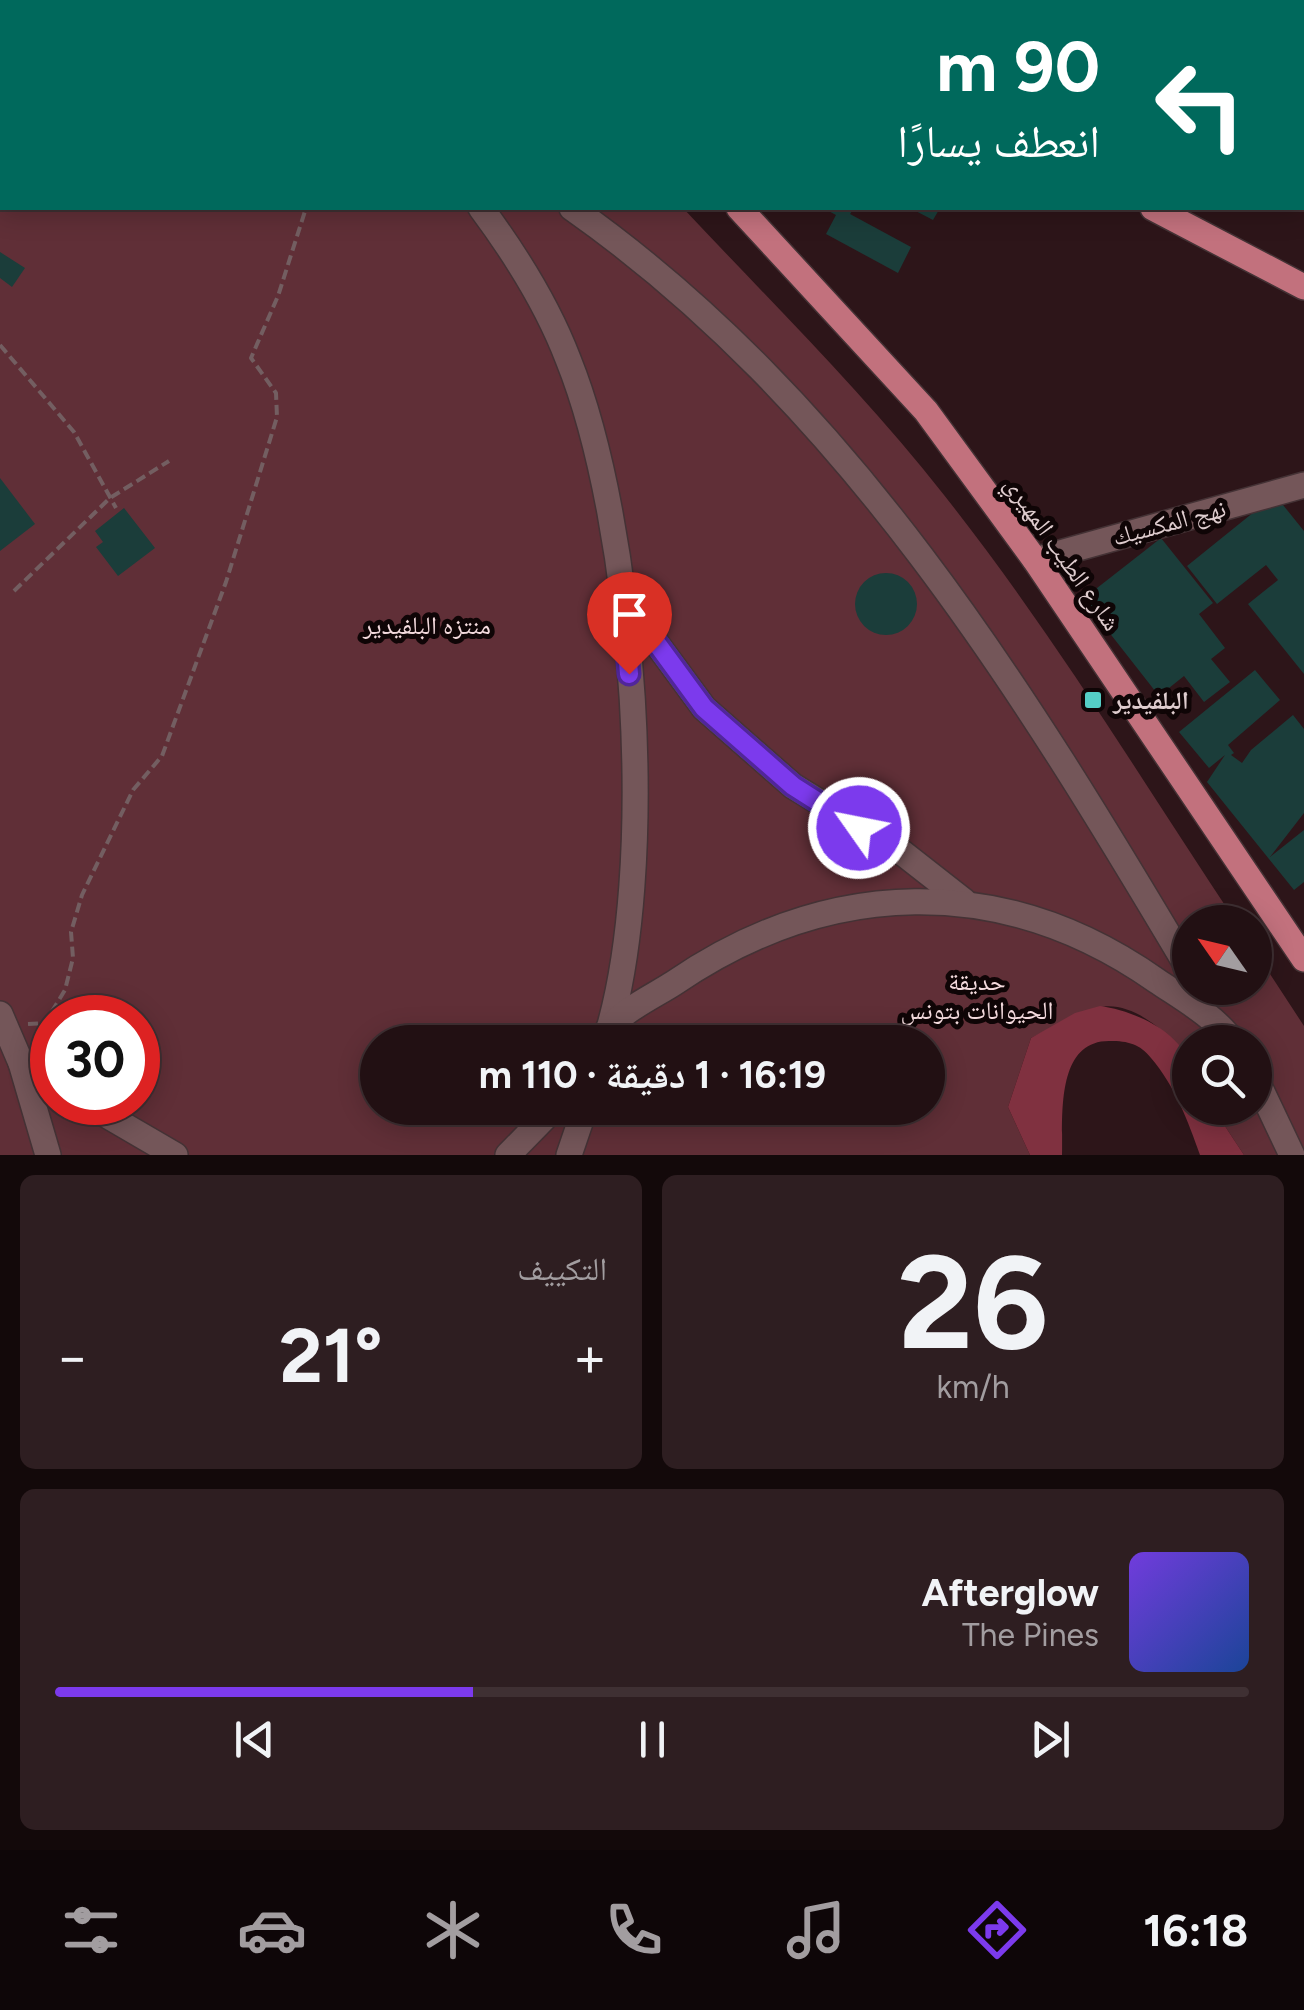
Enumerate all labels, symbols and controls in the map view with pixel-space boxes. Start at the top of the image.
text: 90 m [936,24,1100,109]
icon: left [1135,40,1265,170]
text: انعطف يسارًا [897,114,1100,168]
street label: شارع الطيب المهيري [994,470,1127,639]
street label: نهج المكسيك [1109,492,1229,553]
pin [587,572,672,675]
icon: arrive [602,587,657,642]
park label: منتزه البلفيدير [362,610,491,640]
place label: البلفيدير [1112,685,1189,715]
marker: البلفيدير [1082,689,1104,711]
position arrow [807,776,911,880]
north arrow [1172,905,1272,1005]
map controls [1172,905,1272,1125]
park label: حديقة الحيوانات بتونس [900,966,1054,1026]
speed limit sign: 30 [30,995,160,1125]
button: search [1172,1025,1272,1125]
text: 16:19 · 1 دقيقة · 110 m [479,1052,826,1098]
text: 26 [898,1225,1048,1381]
text: التكييف [517,1250,607,1288]
text: 21° [279,1311,383,1401]
text: − [55,1324,89,1390]
text: + [573,1324,607,1390]
text: km/h [936,1368,1010,1406]
text: Afterglow [921,1570,1099,1616]
text: The Pines [962,1616,1099,1654]
icon: previous [227,1712,282,1767]
icon: pause [625,1712,680,1767]
icon: next [1023,1712,1078,1767]
icon: filters [56,1895,126,1965]
icon: car [237,1895,307,1965]
icon: climate [418,1895,488,1965]
icon: phone [599,1895,669,1965]
icon: music [781,1895,851,1965]
icon: directions [962,1895,1032,1965]
text: 16:18 [1143,1903,1248,1957]

